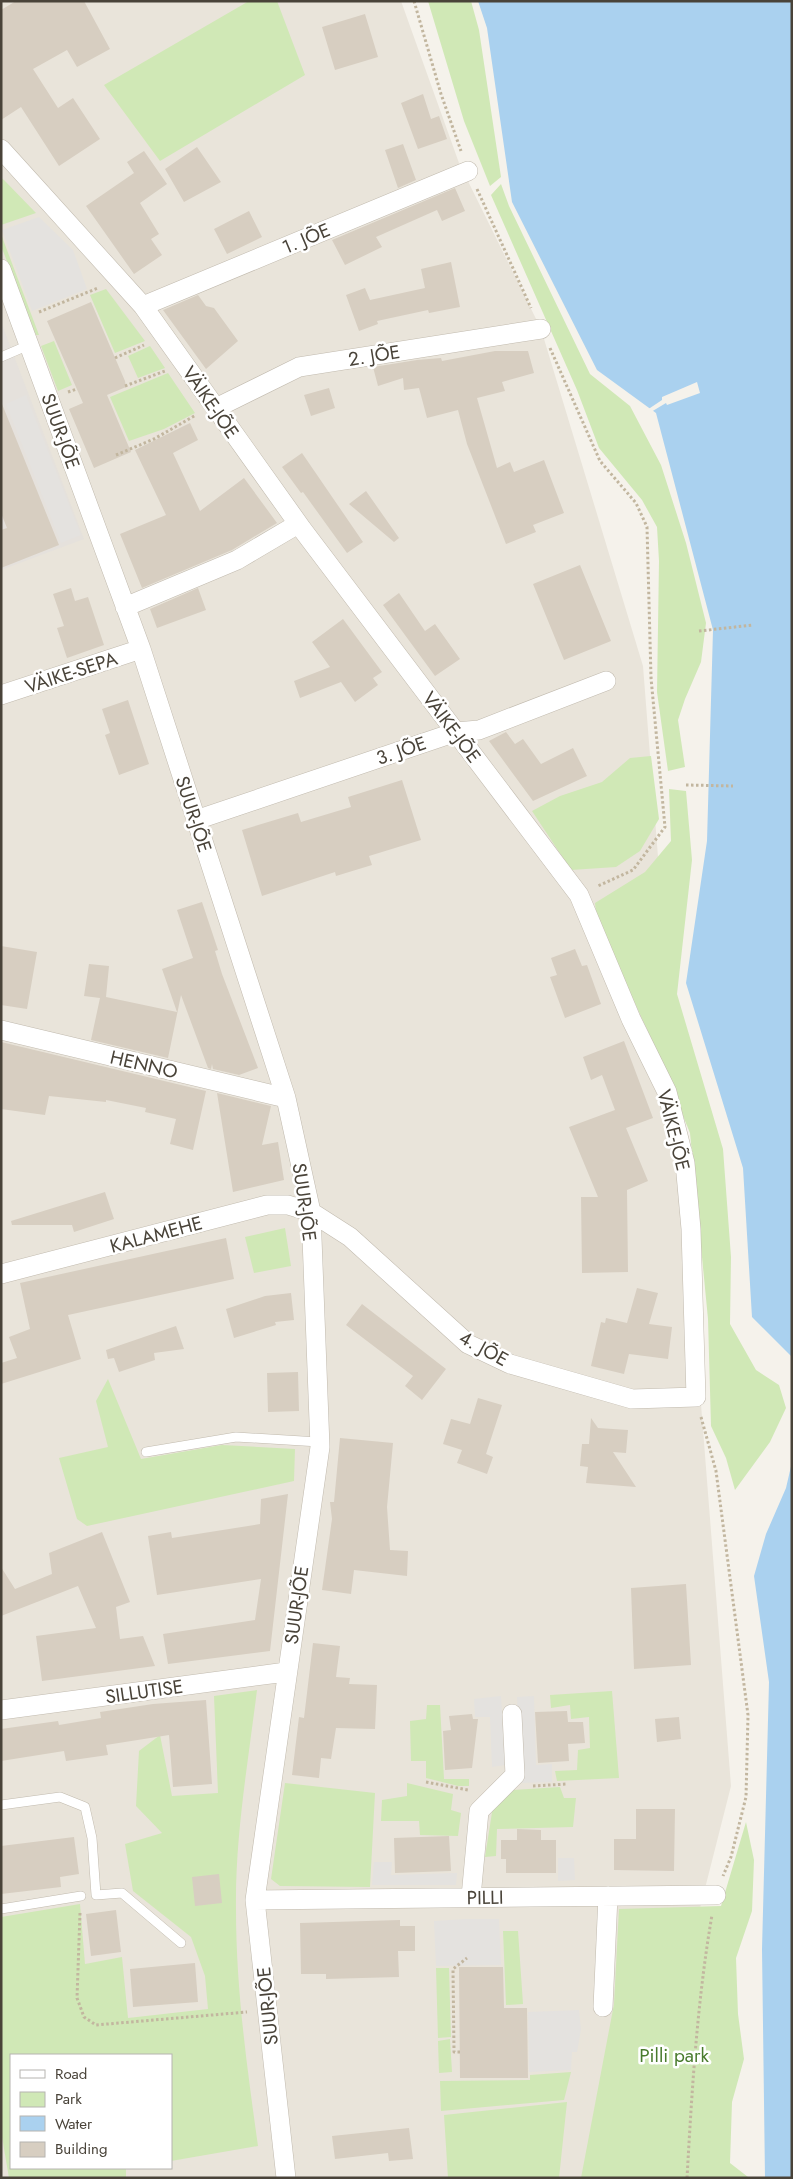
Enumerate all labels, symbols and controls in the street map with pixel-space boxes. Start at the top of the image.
street label: 1. JÕE [278,216,334,261]
street label: 2. JÕE [346,338,402,373]
street label: VÄIKE-JÕE [176,361,245,444]
street label: SUUR-JÕE [34,390,87,473]
street label: VÄIKE-SEPA [22,645,121,700]
street label: VÄIKE-JÕE [416,686,487,769]
street label: 3. JÕE [372,729,430,772]
street label: SUUR-JÕE [169,772,219,856]
street label: HENNO [107,1044,180,1085]
street label: VÄIKE-JÕE [650,1087,697,1174]
street label: SUUR-JÕE [286,1161,323,1243]
street label: KALAMEHE [107,1209,205,1260]
street label: 4. JÕE [454,1324,513,1373]
street label: SUUR-JÕE [278,1564,315,1646]
street label: SILLUTISE [103,1673,185,1710]
street label: PILLI [466,1884,504,1911]
street label: SUUR-JÕE [250,1965,285,2047]
park label: Pilli park [639,2042,709,2069]
legend [10,2054,172,2169]
text: Road [55,2063,87,2085]
text: Park [55,2088,82,2110]
text: Water [55,2113,93,2135]
text: Building [55,2138,107,2160]

